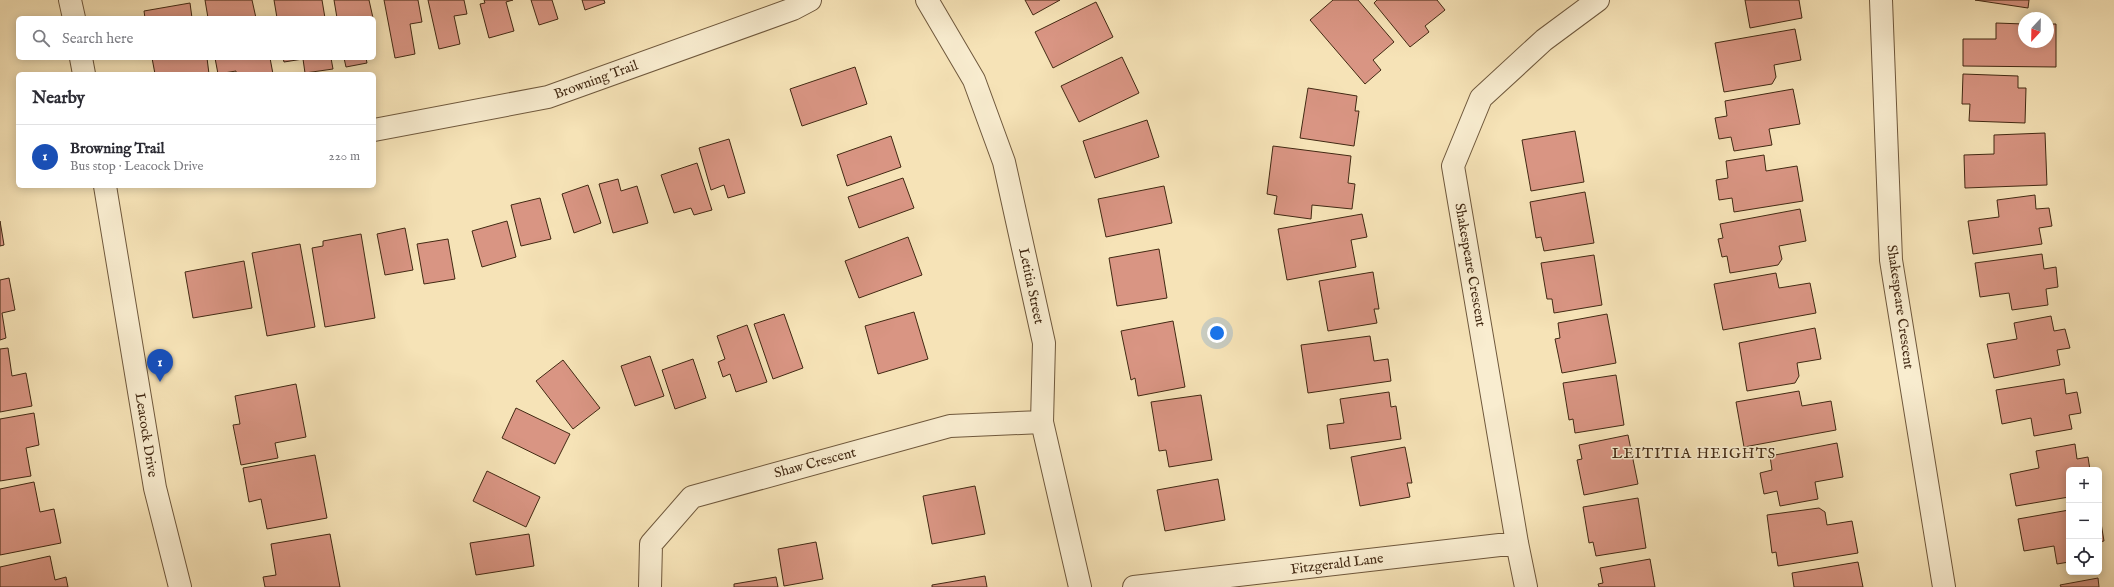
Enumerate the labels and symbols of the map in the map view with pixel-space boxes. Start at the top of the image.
north arrow [2018,12,2054,48]
street label: Browning Trail [551,56,641,104]
street label: Shakespeare Crescent [1450,202,1490,328]
street label: Shakespeare Crescent [1882,244,1918,370]
street label: Letitia Street [1014,246,1048,326]
your location [1207,323,1227,343]
pin: 1 [147,349,173,382]
street label: Leacock Drive [130,391,162,479]
street label: Shaw Crescent [772,443,858,483]
district label: LEITITIA HEIGHTS [1612,444,1776,463]
street label: Fitzgerald Lane [1290,549,1385,579]

